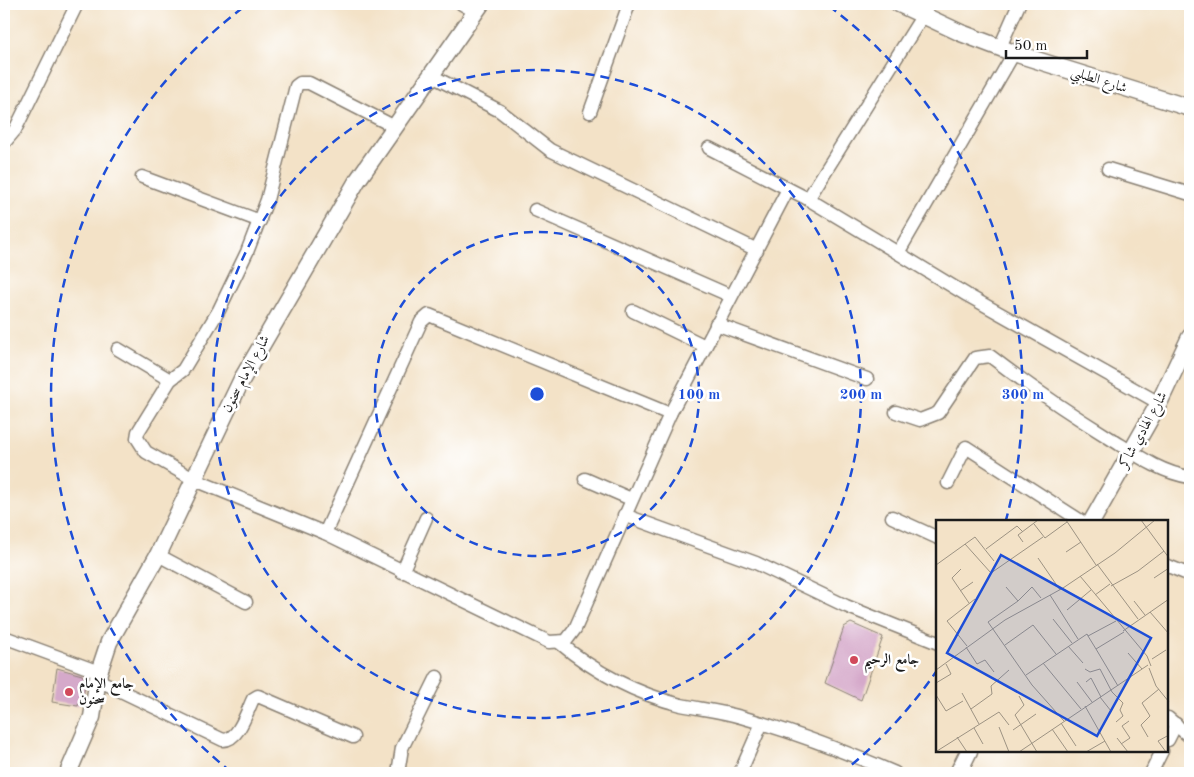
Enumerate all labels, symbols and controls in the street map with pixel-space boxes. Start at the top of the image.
scale bar [1006,28,1088,60]
text: 50 m [1014,39,1048,54]
street label: شارع الطبلبي [1068,64,1129,100]
street label: شارع الإمام سحنون [220,333,277,417]
centre of rings [528,385,546,403]
text: 100 m [678,388,720,403]
text: 200 m [840,388,882,403]
text: 300 m [1002,388,1044,403]
street label: شارع الهادي شاكر [1114,389,1173,474]
inset map [936,520,1169,752]
place label: جامع الرحيم [864,653,920,674]
marker: جامع الرحيم [848,654,860,666]
place label: جامع الإمام سحنون [79,676,134,708]
marker: جامع الإمام سحنون [63,686,75,698]

